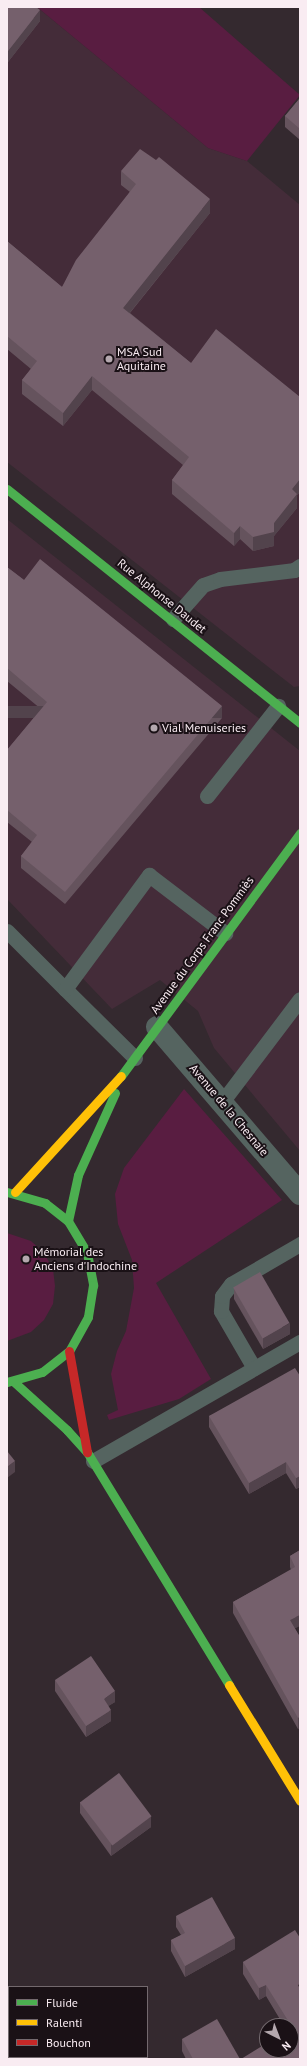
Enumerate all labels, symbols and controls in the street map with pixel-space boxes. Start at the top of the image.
place label: MSA Sud Aquitaine [117,345,166,373]
marker: MSA Sud Aquitaine [104,354,114,364]
street label: Rue Alphonse Daudet [114,556,210,636]
place label: Vial Menuiseries [162,721,246,735]
marker: Vial Menuiseries [149,723,159,733]
street label: Avenue du Corps Franc Pommiès [147,873,257,1017]
street label: Avenue de la Chesnaie [186,1061,272,1159]
place label: Mémorial des Anciens d'Indochine [34,1245,137,1273]
marker: Mémorial des Anciens d'Indochine [21,1254,31,1264]
legend [8,1986,148,2058]
text: Fluide [46,1995,78,2010]
text: Ralenti [46,2015,82,2030]
north arrow [259,2018,299,2058]
text: Bouchon [46,2035,91,2050]
text: N [279,2039,294,2054]

